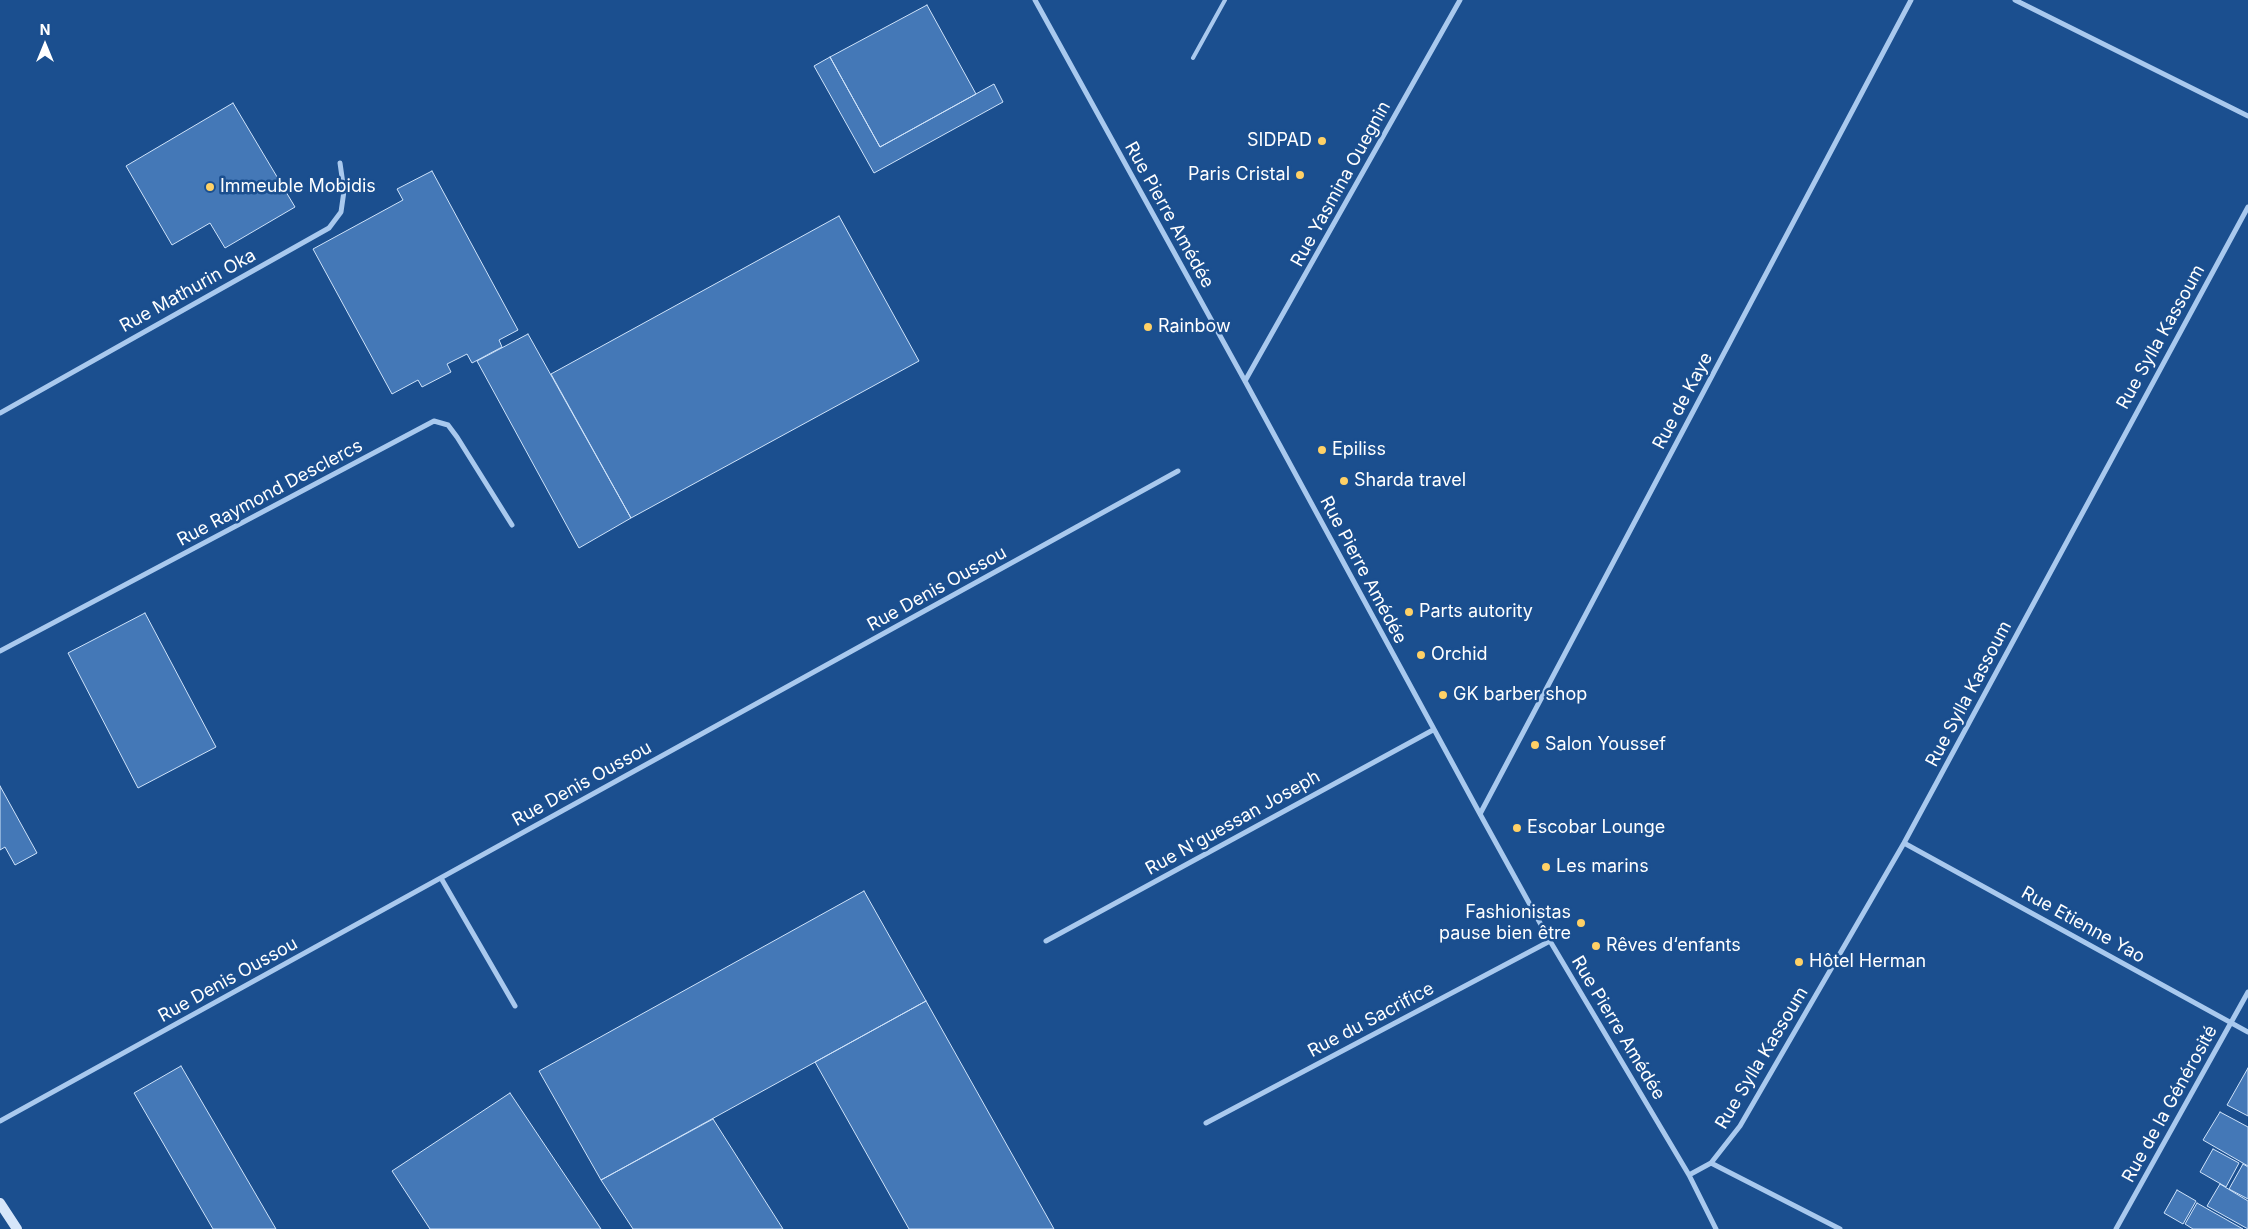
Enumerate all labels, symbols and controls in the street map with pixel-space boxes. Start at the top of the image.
north arrow [20,20,70,70]
text: N [40,21,50,38]
street label: Rue Yasmina Ouegnin [1287,97,1395,271]
place label: SIDPAD [1247,130,1312,152]
marker: SIDPAD [1316,135,1328,147]
street label: Rue Pierre Amédée [1120,138,1218,292]
place label: Paris Cristal [1188,164,1290,186]
marker: Paris Cristal [1294,169,1306,181]
place label: Immeuble Mobidis [220,176,376,198]
marker: Immeuble Mobidis [204,181,216,193]
street label: Rue Mathurin Oka [116,245,260,337]
street label: Rue Sylla Kassoum [2112,261,2210,413]
place label: Rainbow [1158,316,1231,338]
marker: Rainbow [1142,321,1154,333]
street label: Rue de Kaye [1648,349,1718,453]
street label: Rue Raymond Desclercs [174,435,366,551]
place label: Epiliss [1332,439,1386,461]
marker: Epiliss [1316,444,1328,456]
place label: Sharda travel [1354,470,1466,492]
marker: Sharda travel [1338,475,1350,487]
street label: Rue Pierre Amédée [1315,493,1411,647]
street label: Rue Denis Oussou [864,542,1010,636]
place label: Parts autority [1419,601,1533,623]
marker: Parts autority [1403,606,1415,618]
street label: Rue Sylla Kassoum [1921,617,2017,771]
place label: Orchid [1431,644,1488,666]
marker: Orchid [1415,649,1427,661]
place label: GK barber shop [1453,684,1587,706]
marker: GK barber shop [1437,689,1449,701]
place label: Salon Youssef [1545,734,1666,756]
street label: Rue Denis Oussou [509,737,655,831]
marker: Salon Youssef [1529,739,1541,751]
street label: Rue N'guessan Joseph [1142,766,1324,880]
place label: Escobar Lounge [1527,817,1665,839]
marker: Escobar Lounge [1511,822,1523,834]
place label: Les marins [1556,856,1649,878]
marker: Les marins [1540,861,1552,873]
street label: Rue Etienne Yao [2017,882,2149,968]
place label: Fashionistas pause bien être [1439,902,1571,944]
marker: Fashionistas pause bien être [1575,917,1587,929]
street label: Rue Denis Oussou [155,933,301,1027]
place label: Rêves d‘enfants [1606,935,1741,957]
marker: Rêves d‘enfants [1590,940,1602,952]
place label: Hôtel Herman [1809,951,1926,973]
street label: Rue Pierre Amédée [1567,952,1669,1104]
marker: Hôtel Herman [1793,956,1805,968]
street label: Rue du Sacrifice [1304,978,1438,1062]
street label: Rue Sylla Kassoum [1711,983,1813,1133]
street label: Rue de la Générosité [2118,1022,2222,1186]

